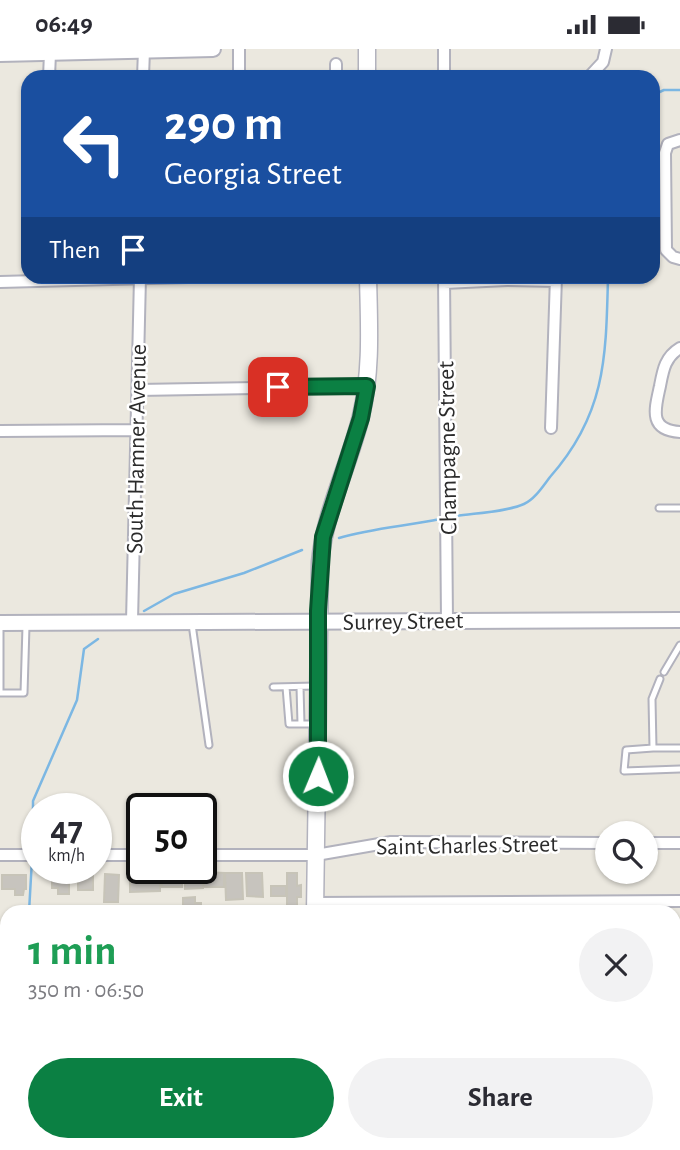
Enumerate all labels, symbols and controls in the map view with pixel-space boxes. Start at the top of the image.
text: 06:49 [35,11,93,37]
icon: left [49,98,140,189]
text: 290 m [164,100,283,149]
text: Georgia Street [164,158,342,190]
icon: arrive [114,231,152,269]
text: Then [49,237,100,263]
street label: South Hamner Avenue [123,344,151,554]
pin [248,357,308,417]
street label: Champagne Street [434,360,462,535]
icon: arrive [259,368,297,406]
street label: Surrey Street [343,609,464,635]
position arrow [281,739,355,813]
speed limit sign: 50 [126,793,217,884]
text: 47 [50,812,83,847]
map controls [595,821,658,884]
button: search [595,821,658,884]
street label: Saint Charles Street [376,832,558,860]
text: km/h [48,847,85,865]
button: close [579,928,653,1002]
text: 1 min [28,930,117,972]
text: 350 m · 06:50 [28,979,144,1002]
button: Exit [28,1058,334,1138]
button: Share [348,1058,653,1138]

